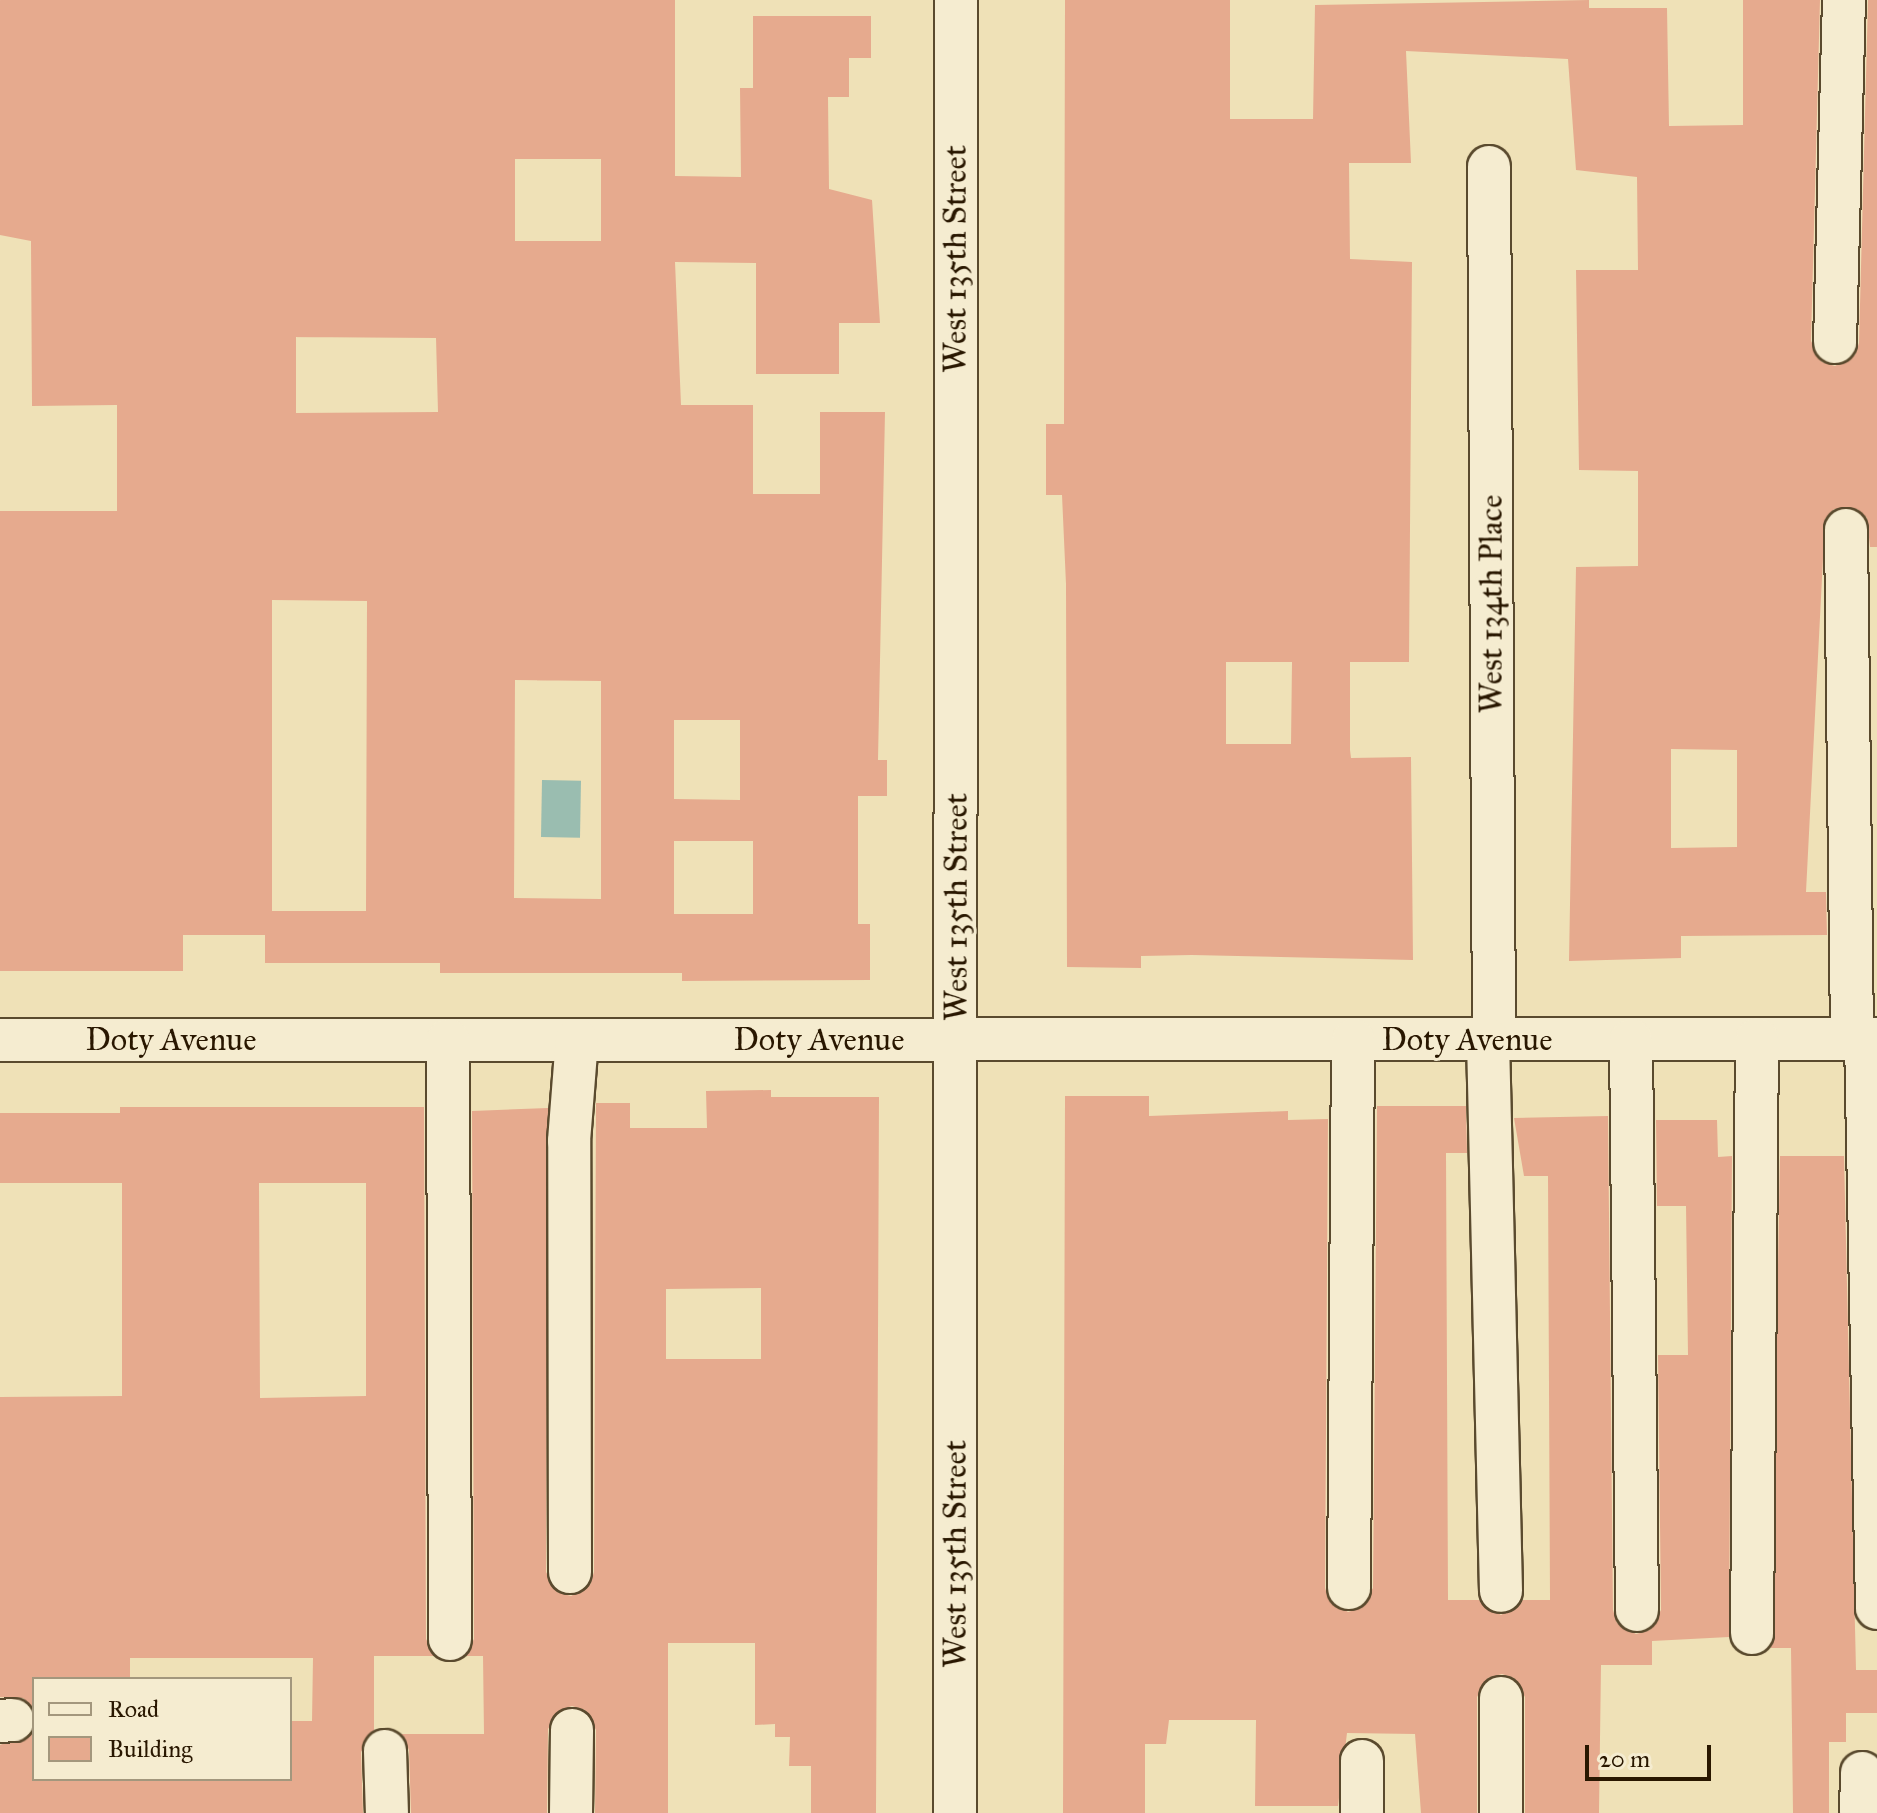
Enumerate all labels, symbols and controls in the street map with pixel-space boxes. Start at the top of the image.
street label: West 135th Street [937,145,975,373]
street label: West 134th Place [1473,495,1511,713]
street label: West 135th Street [938,793,976,1021]
street label: Doty Avenue [86,1021,256,1059]
street label: Doty Avenue [734,1021,904,1059]
street label: Doty Avenue [1382,1021,1552,1059]
street label: West 135th Street [937,1440,975,1668]
legend [32,1677,292,1781]
text: Road [108,1694,159,1724]
scale bar [1589,1729,1715,1779]
text: Building [108,1734,193,1764]
text: 20 m [1599,1744,1650,1774]

